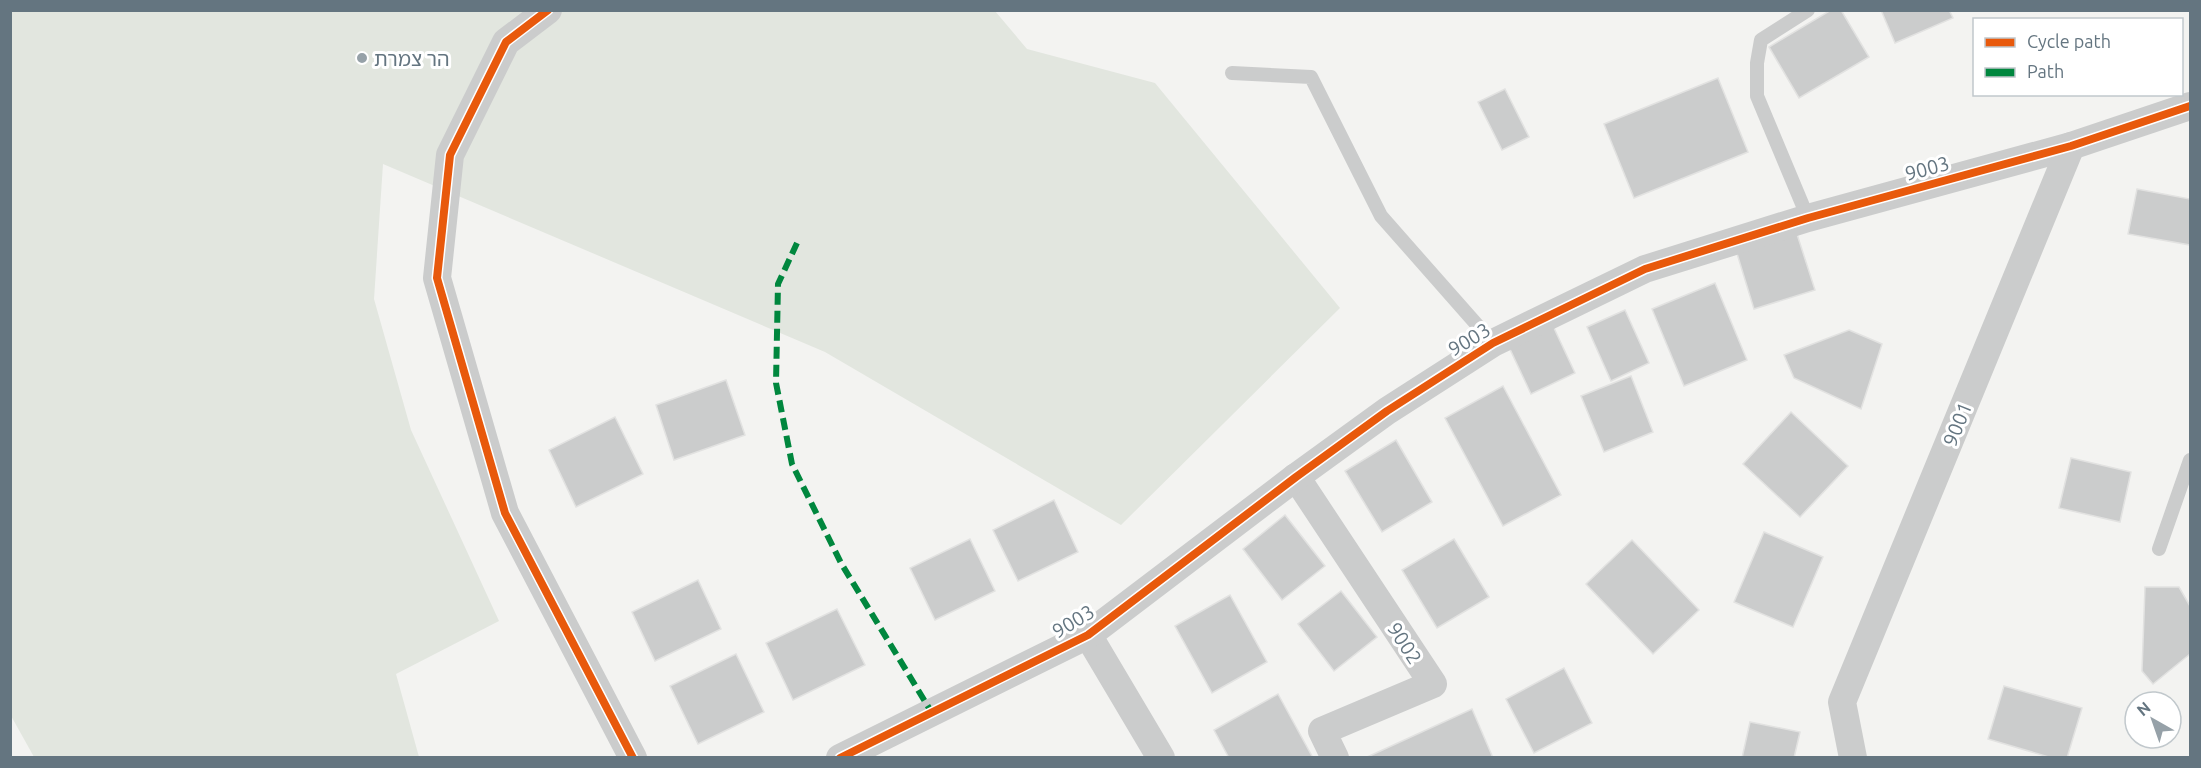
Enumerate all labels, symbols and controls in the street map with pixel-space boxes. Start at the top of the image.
legend [1973,18,2183,96]
text: Cycle path [2027,31,2111,51]
place label: הר צמרת [374,47,450,70]
marker: הר צמרת [355,51,369,65]
text: Path [2027,61,2064,81]
street label: 9003 [1902,151,1952,185]
street label: 9003 [1444,318,1494,360]
street label: 9001 [1938,399,1976,449]
street label: 9003 [1048,600,1098,642]
street label: 9002 [1383,618,1427,668]
north arrow [2123,690,2183,750]
text: N [2133,698,2154,719]

